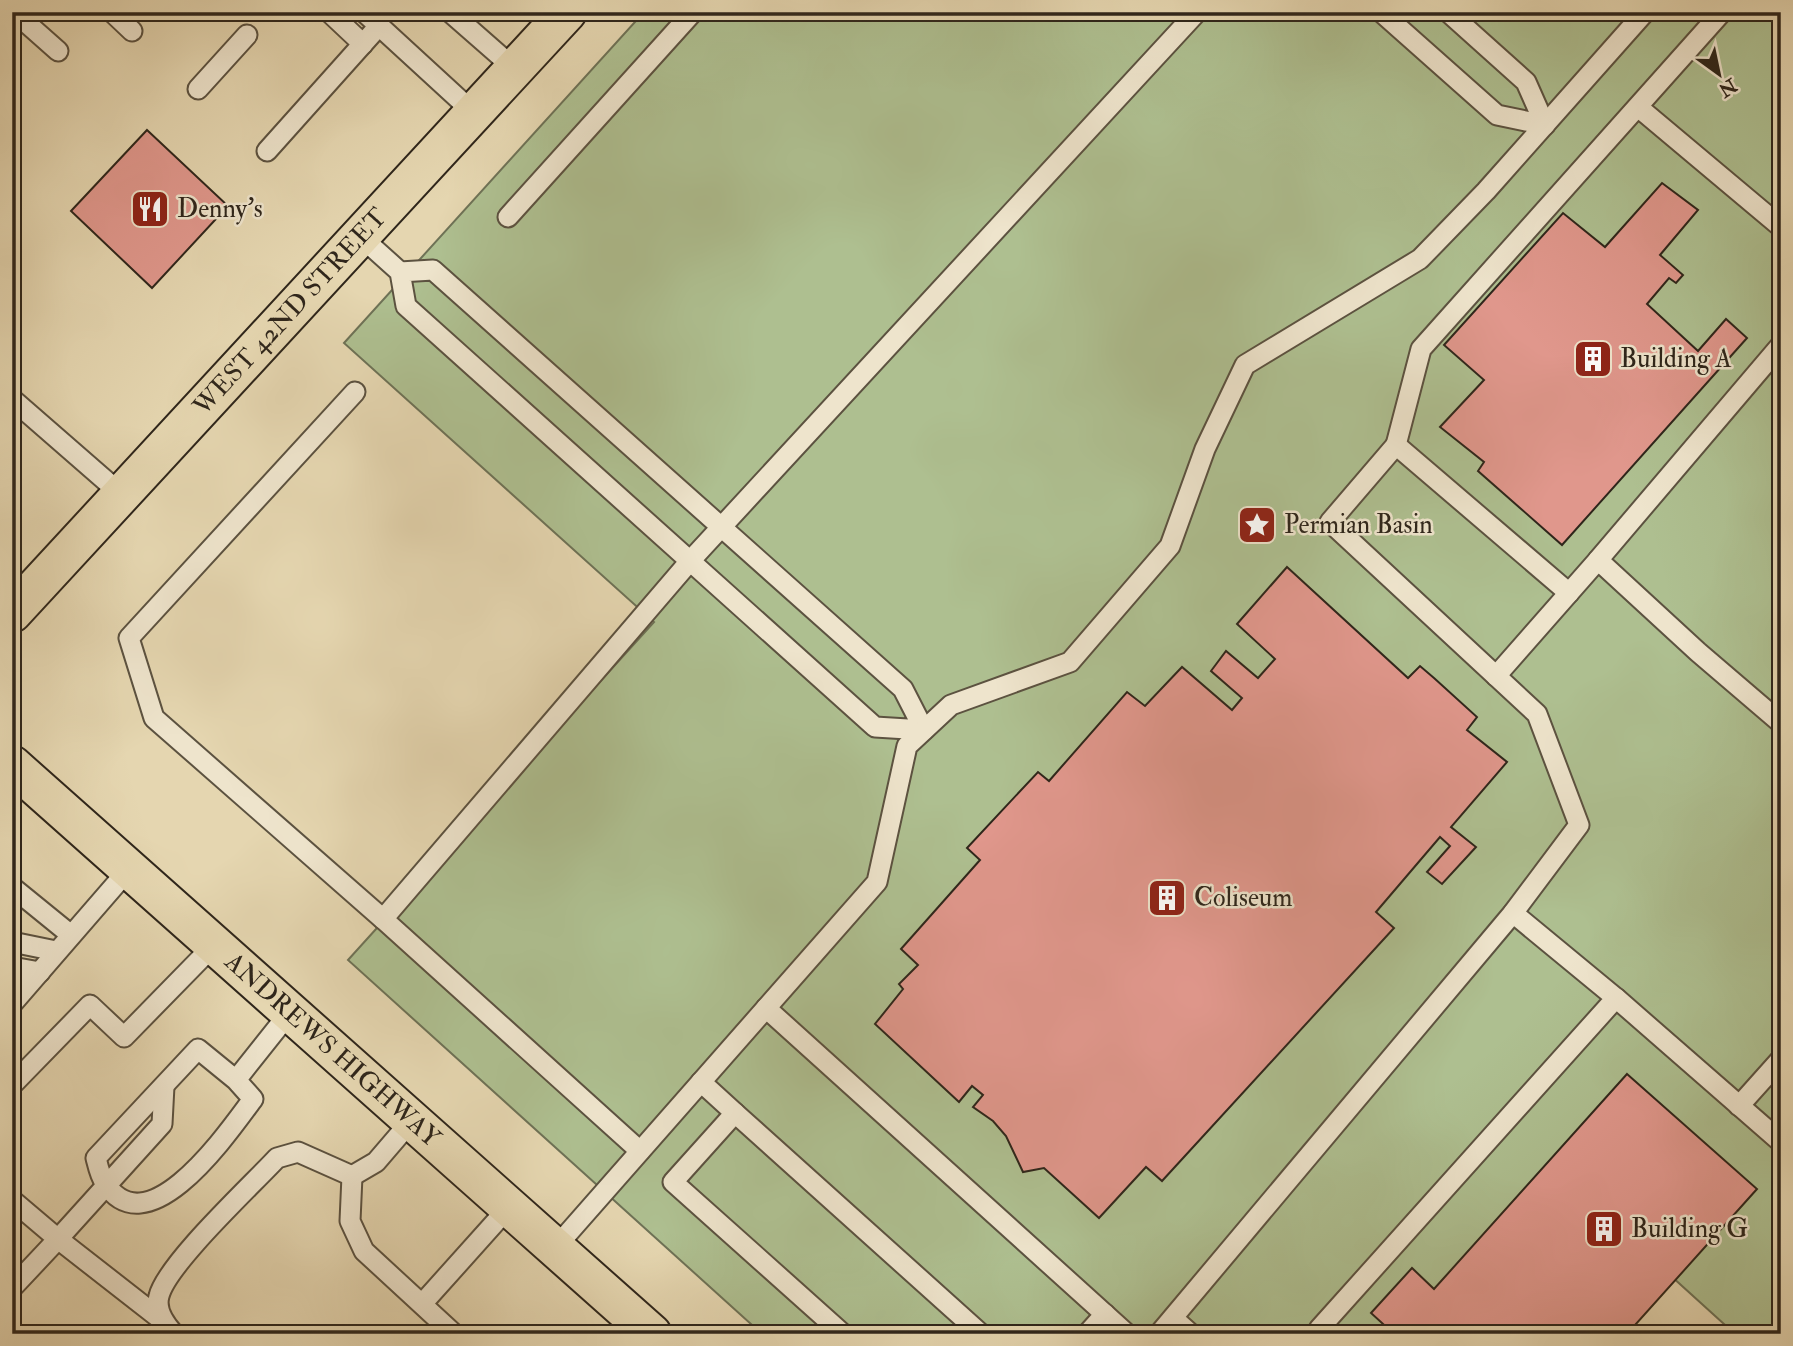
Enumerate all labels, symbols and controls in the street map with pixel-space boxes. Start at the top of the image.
north arrow [1685,38,1755,108]
text: N [1713,72,1742,103]
restaurant icon: Denny's [129,188,171,230]
place label: Denny's [177,193,263,225]
street label: WEST 42ND STREET [186,201,394,423]
building icon: Building A [1572,338,1614,380]
place label: Building A [1620,343,1732,375]
place icon: Permian Basin [1236,504,1278,546]
place label: Permian Basin [1284,509,1433,541]
building icon: Coliseum [1146,877,1188,919]
place label: Coliseum [1194,882,1292,914]
street label: ANDREWS HIGHWAY [217,945,448,1155]
building icon: Building G [1583,1208,1625,1250]
place label: Building G [1631,1213,1748,1245]

